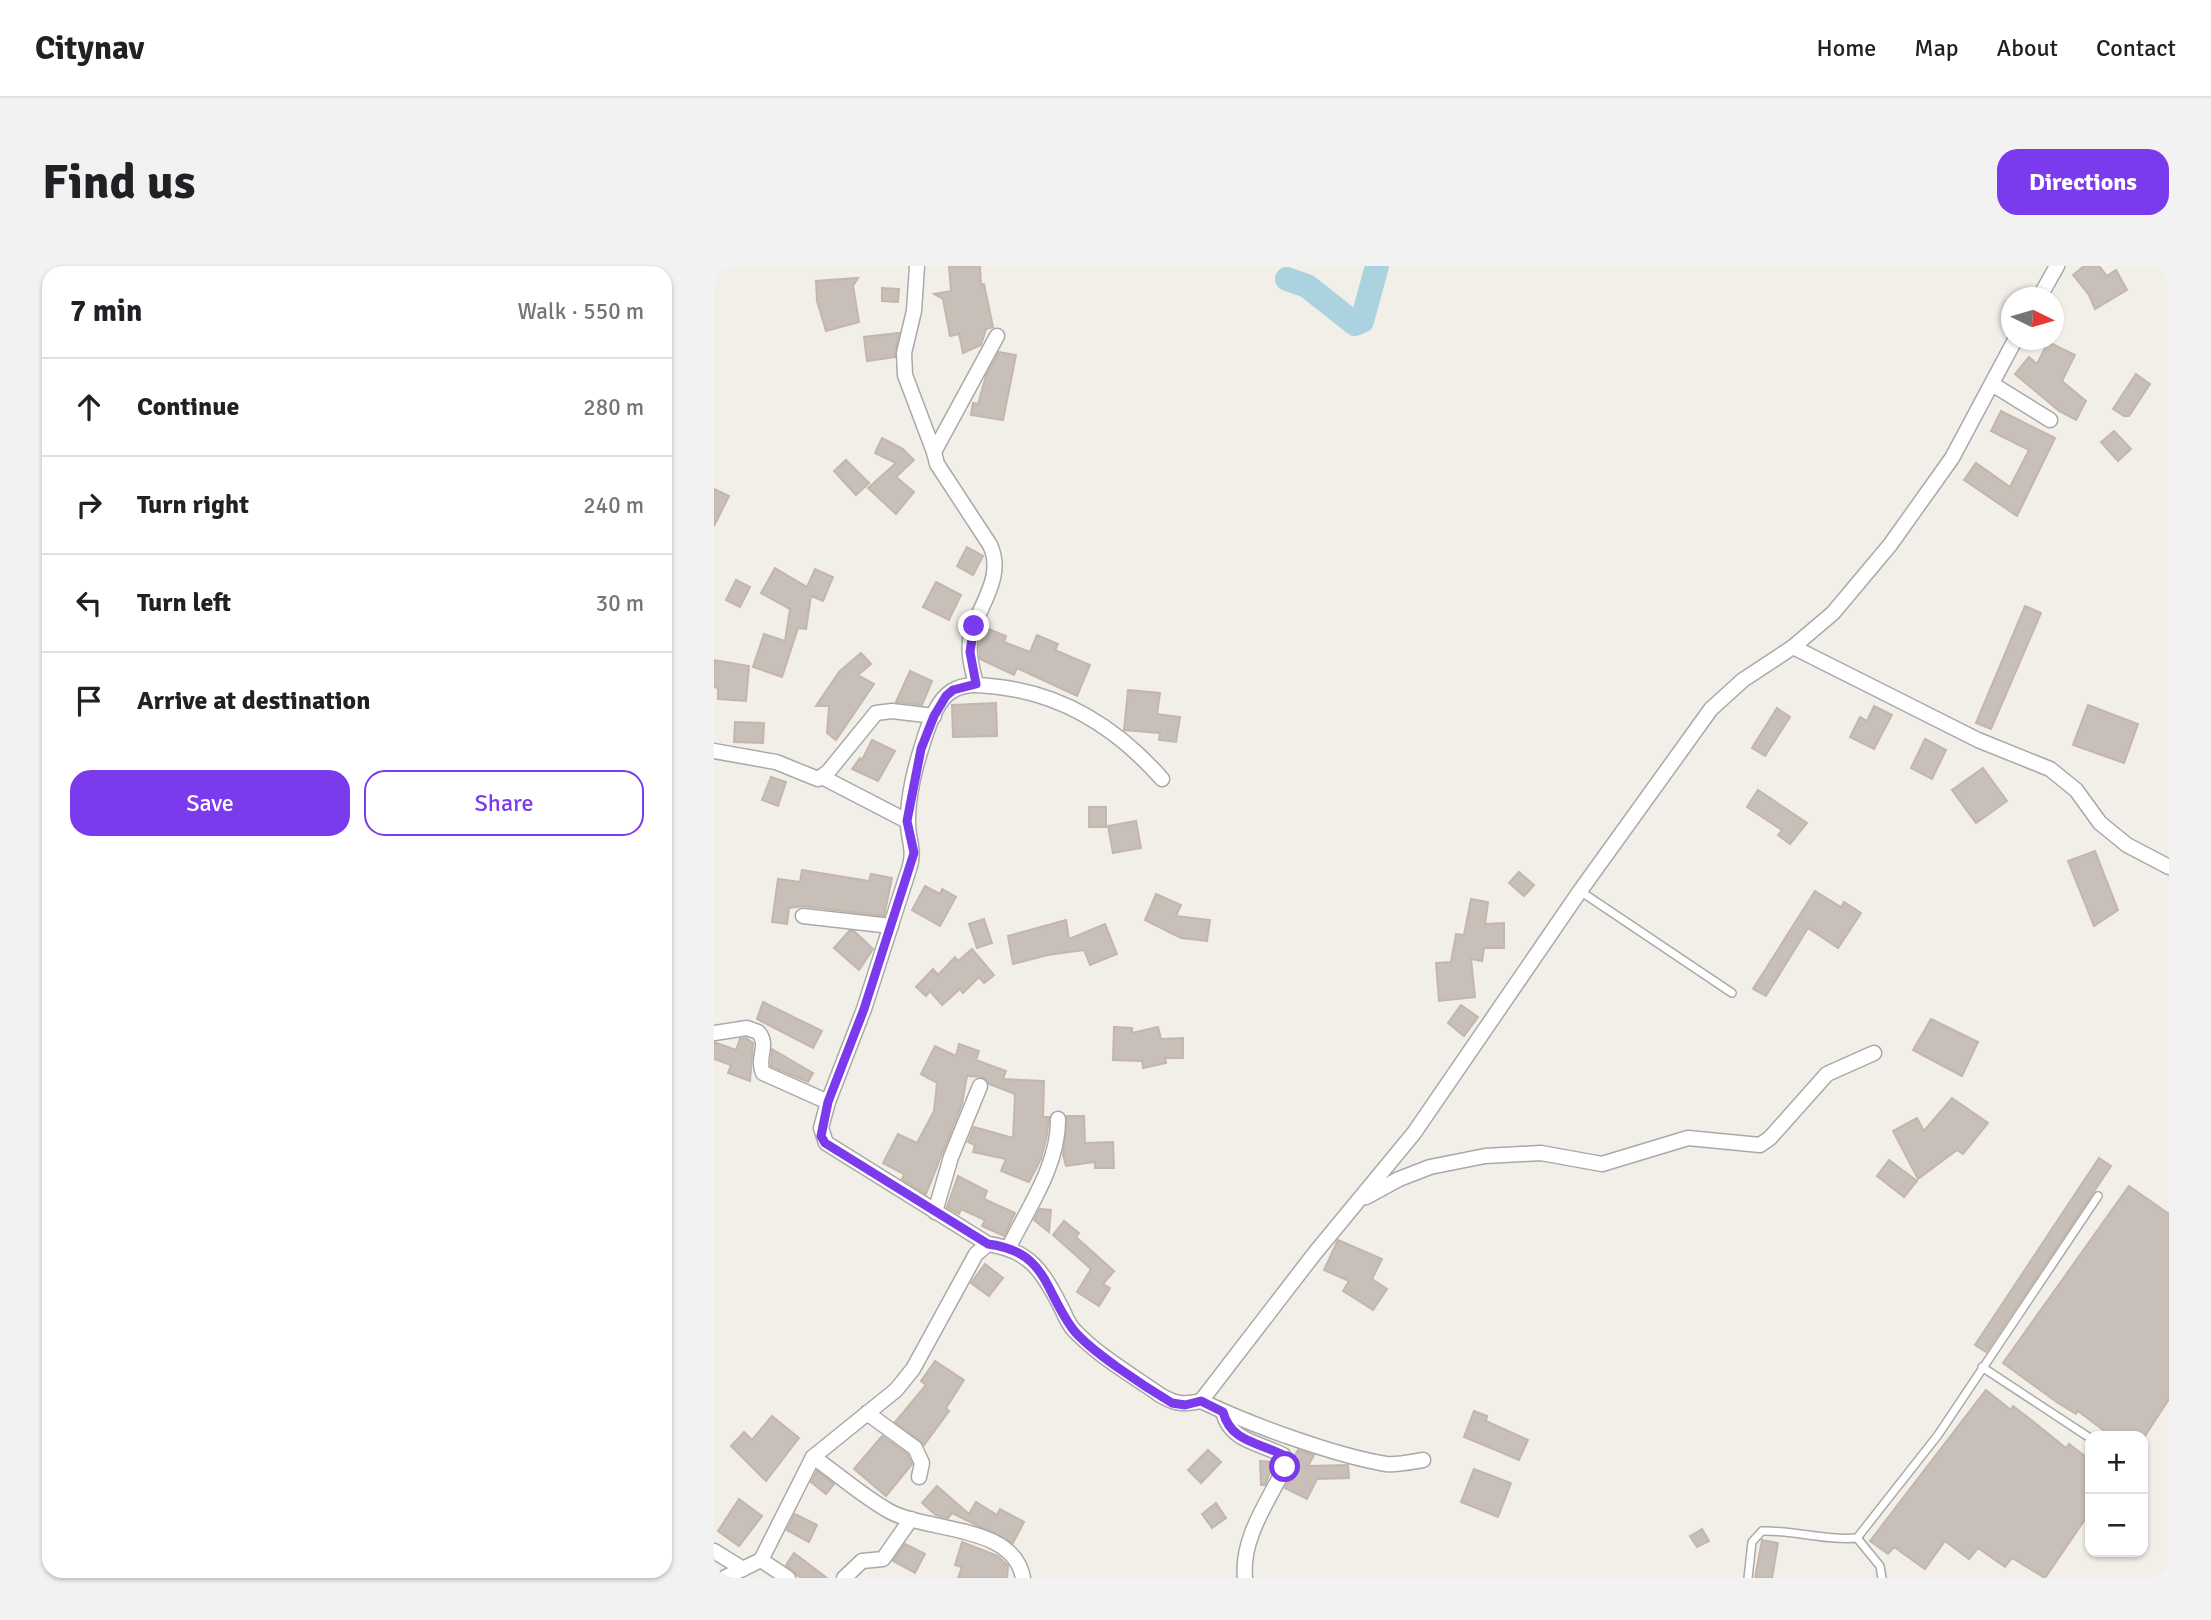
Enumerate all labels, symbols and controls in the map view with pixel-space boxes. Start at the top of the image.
text: Citynav [35,28,144,69]
text: Home [1816,33,1876,63]
text: Map [1914,33,1959,63]
text: About [1997,33,2058,63]
text: Contact [2096,33,2176,63]
button: Directions [1997,149,2169,215]
text: Find us [42,152,195,212]
north arrow [2001,287,2064,350]
text: 7 min [70,293,142,330]
text: Walk · 550 m [518,297,644,326]
icon: ahead [70,388,108,426]
text: Continue [137,391,239,423]
text: 280 m [583,393,644,422]
icon: right [70,486,108,524]
text: Turn right [137,489,249,521]
text: 240 m [583,491,644,520]
icon: left [70,584,108,622]
text: Turn left [137,587,231,619]
text: 30 m [596,589,644,618]
route end [958,610,989,641]
icon: arrive [70,682,108,720]
text: Arrive at destination [137,685,370,717]
button: Save [70,770,350,836]
button: Share [364,770,644,836]
map controls [2085,1431,2148,1557]
button: + [2085,1431,2148,1494]
route start [1269,1451,1300,1482]
button: − [2085,1494,2148,1557]

